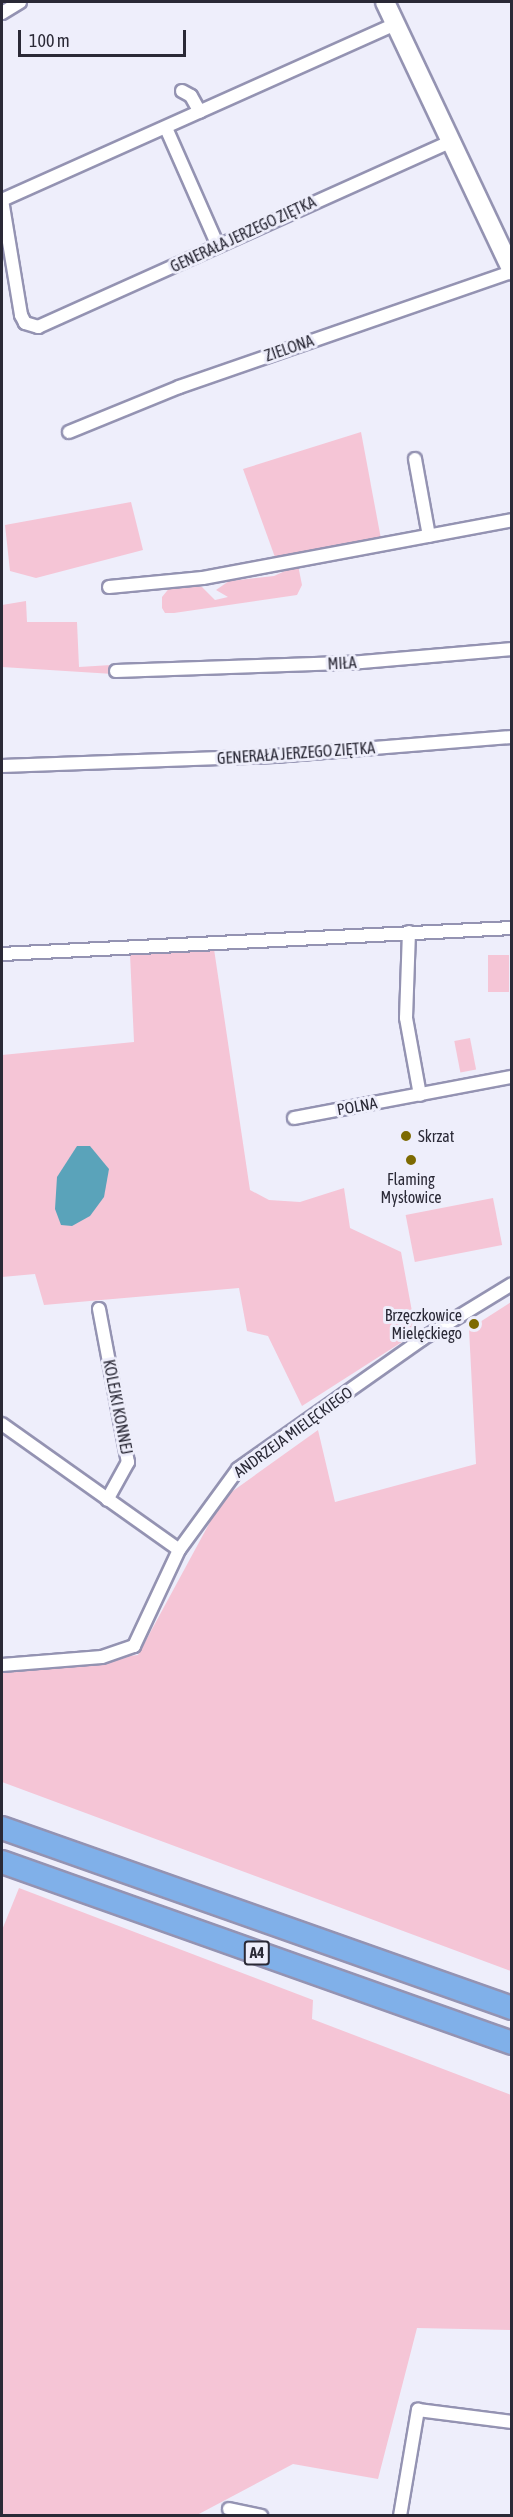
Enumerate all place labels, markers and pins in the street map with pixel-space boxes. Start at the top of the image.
place label: Skrzat [418,1126,454,1146]
marker: Skrzat [399,1129,413,1143]
marker: Flaming Mysłowice [404,1153,418,1167]
place label: Flaming Mysłowice [381,1169,441,1207]
place label: Brzęczkowice Mielęckiego [385,1305,462,1343]
marker: Brzęczkowice Mielęckiego [467,1317,481,1331]

